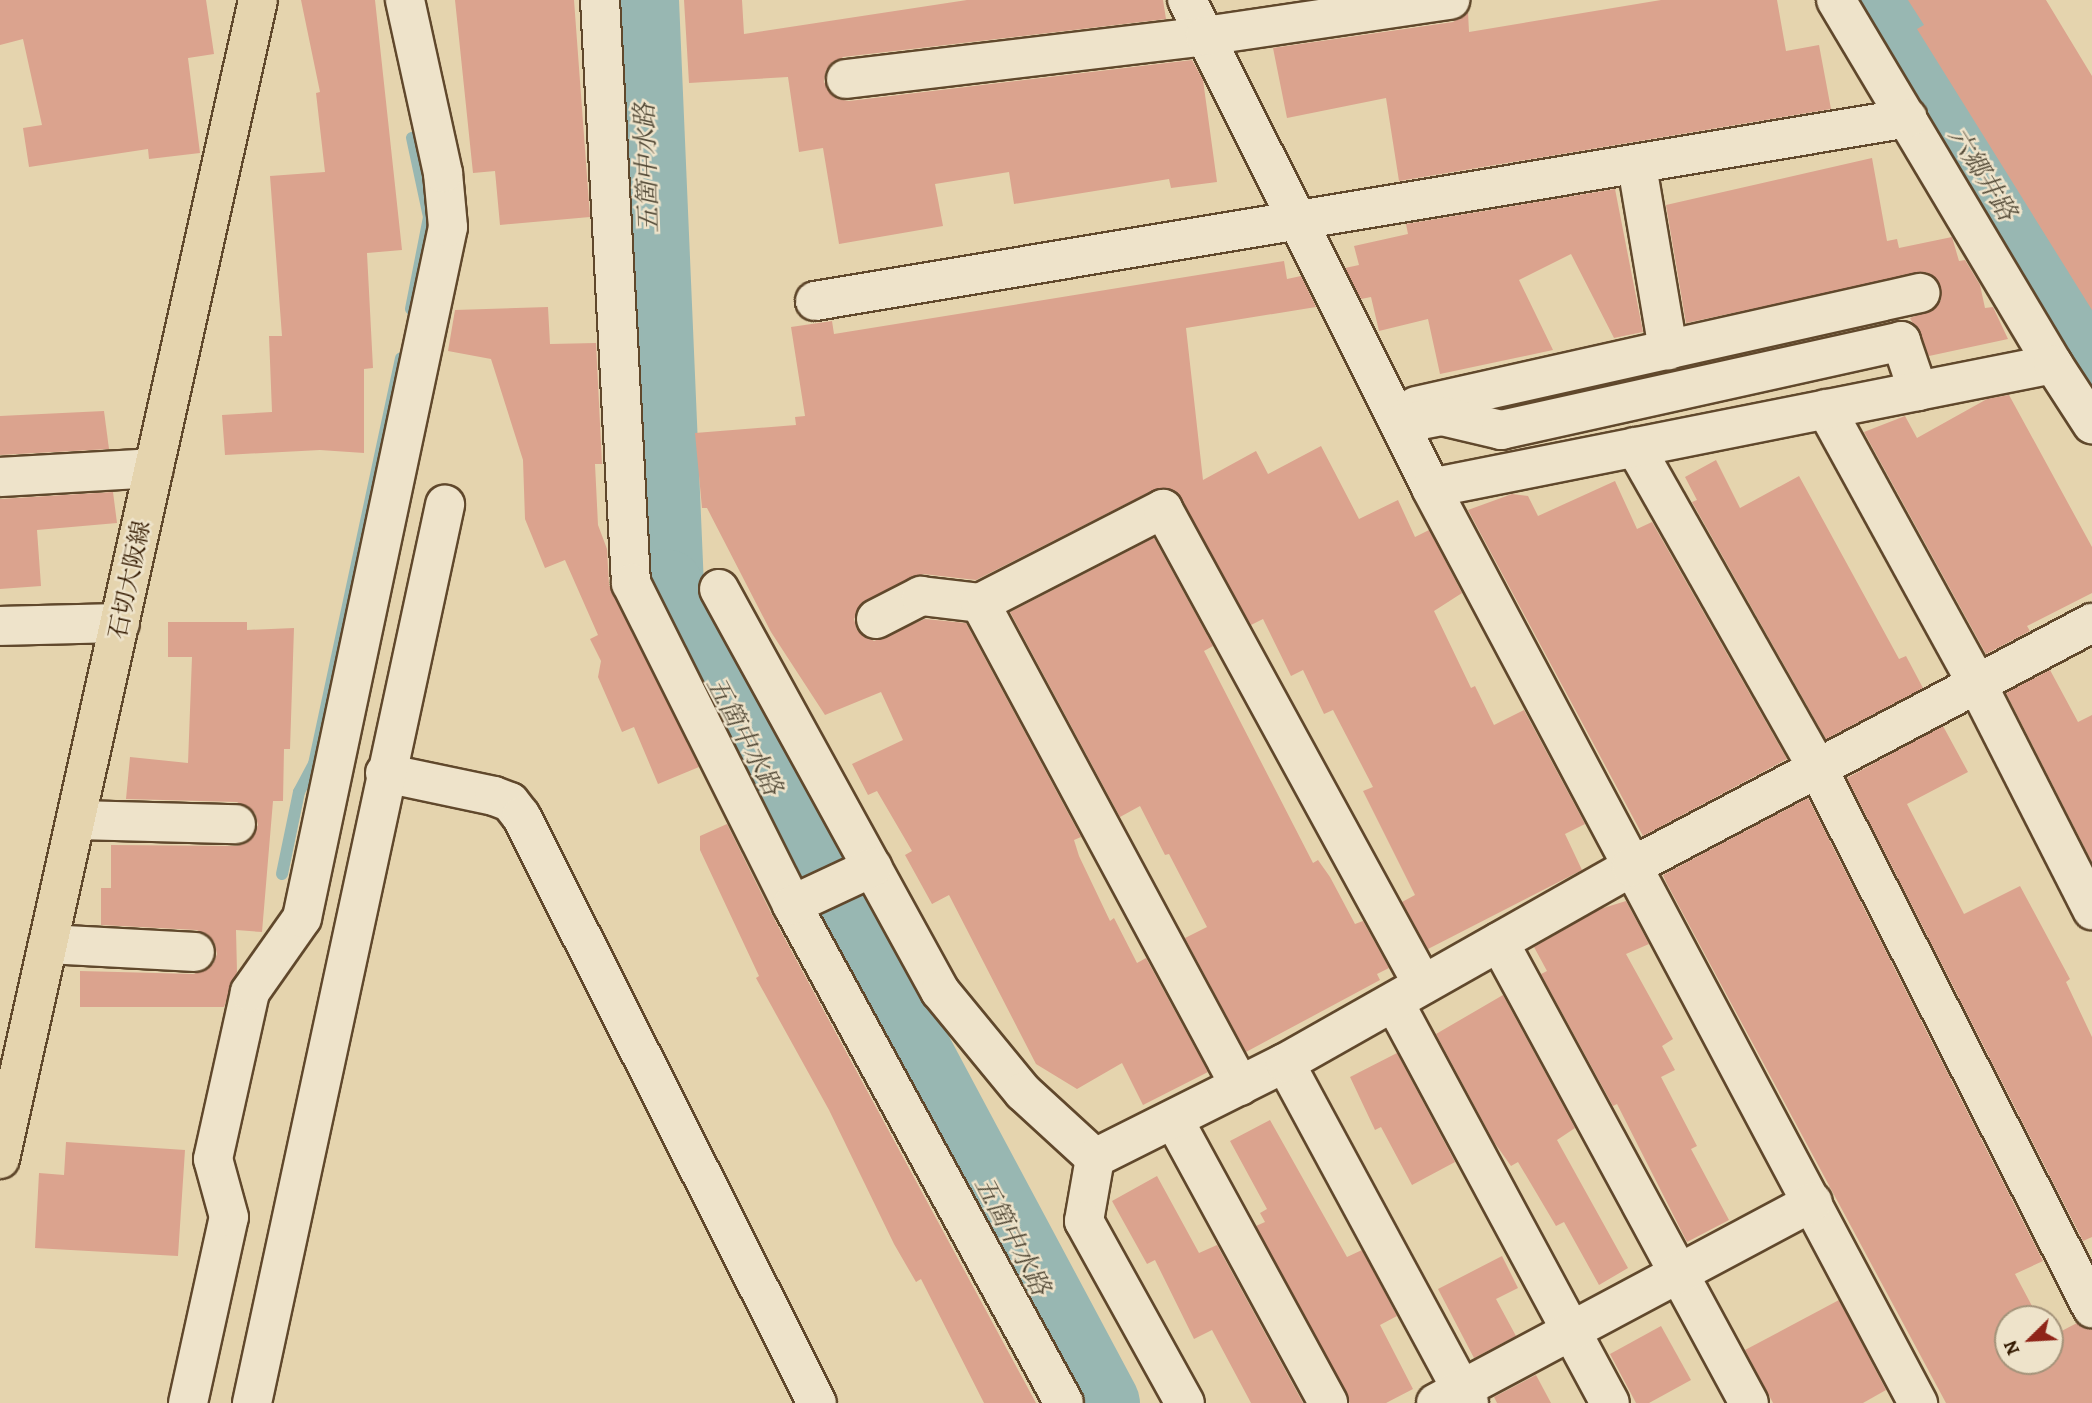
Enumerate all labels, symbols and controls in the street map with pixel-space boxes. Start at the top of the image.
water label: 五箇中水路 [629,102,665,234]
water label: 六郷井路 [1941,122,2023,226]
street label: 石切大阪線 [103,518,157,642]
water label: 五箇中水路 [700,671,788,801]
water label: 五箇中水路 [968,1171,1056,1301]
north arrow [1994,1305,2064,1375]
text: N [1997,1336,2026,1359]

